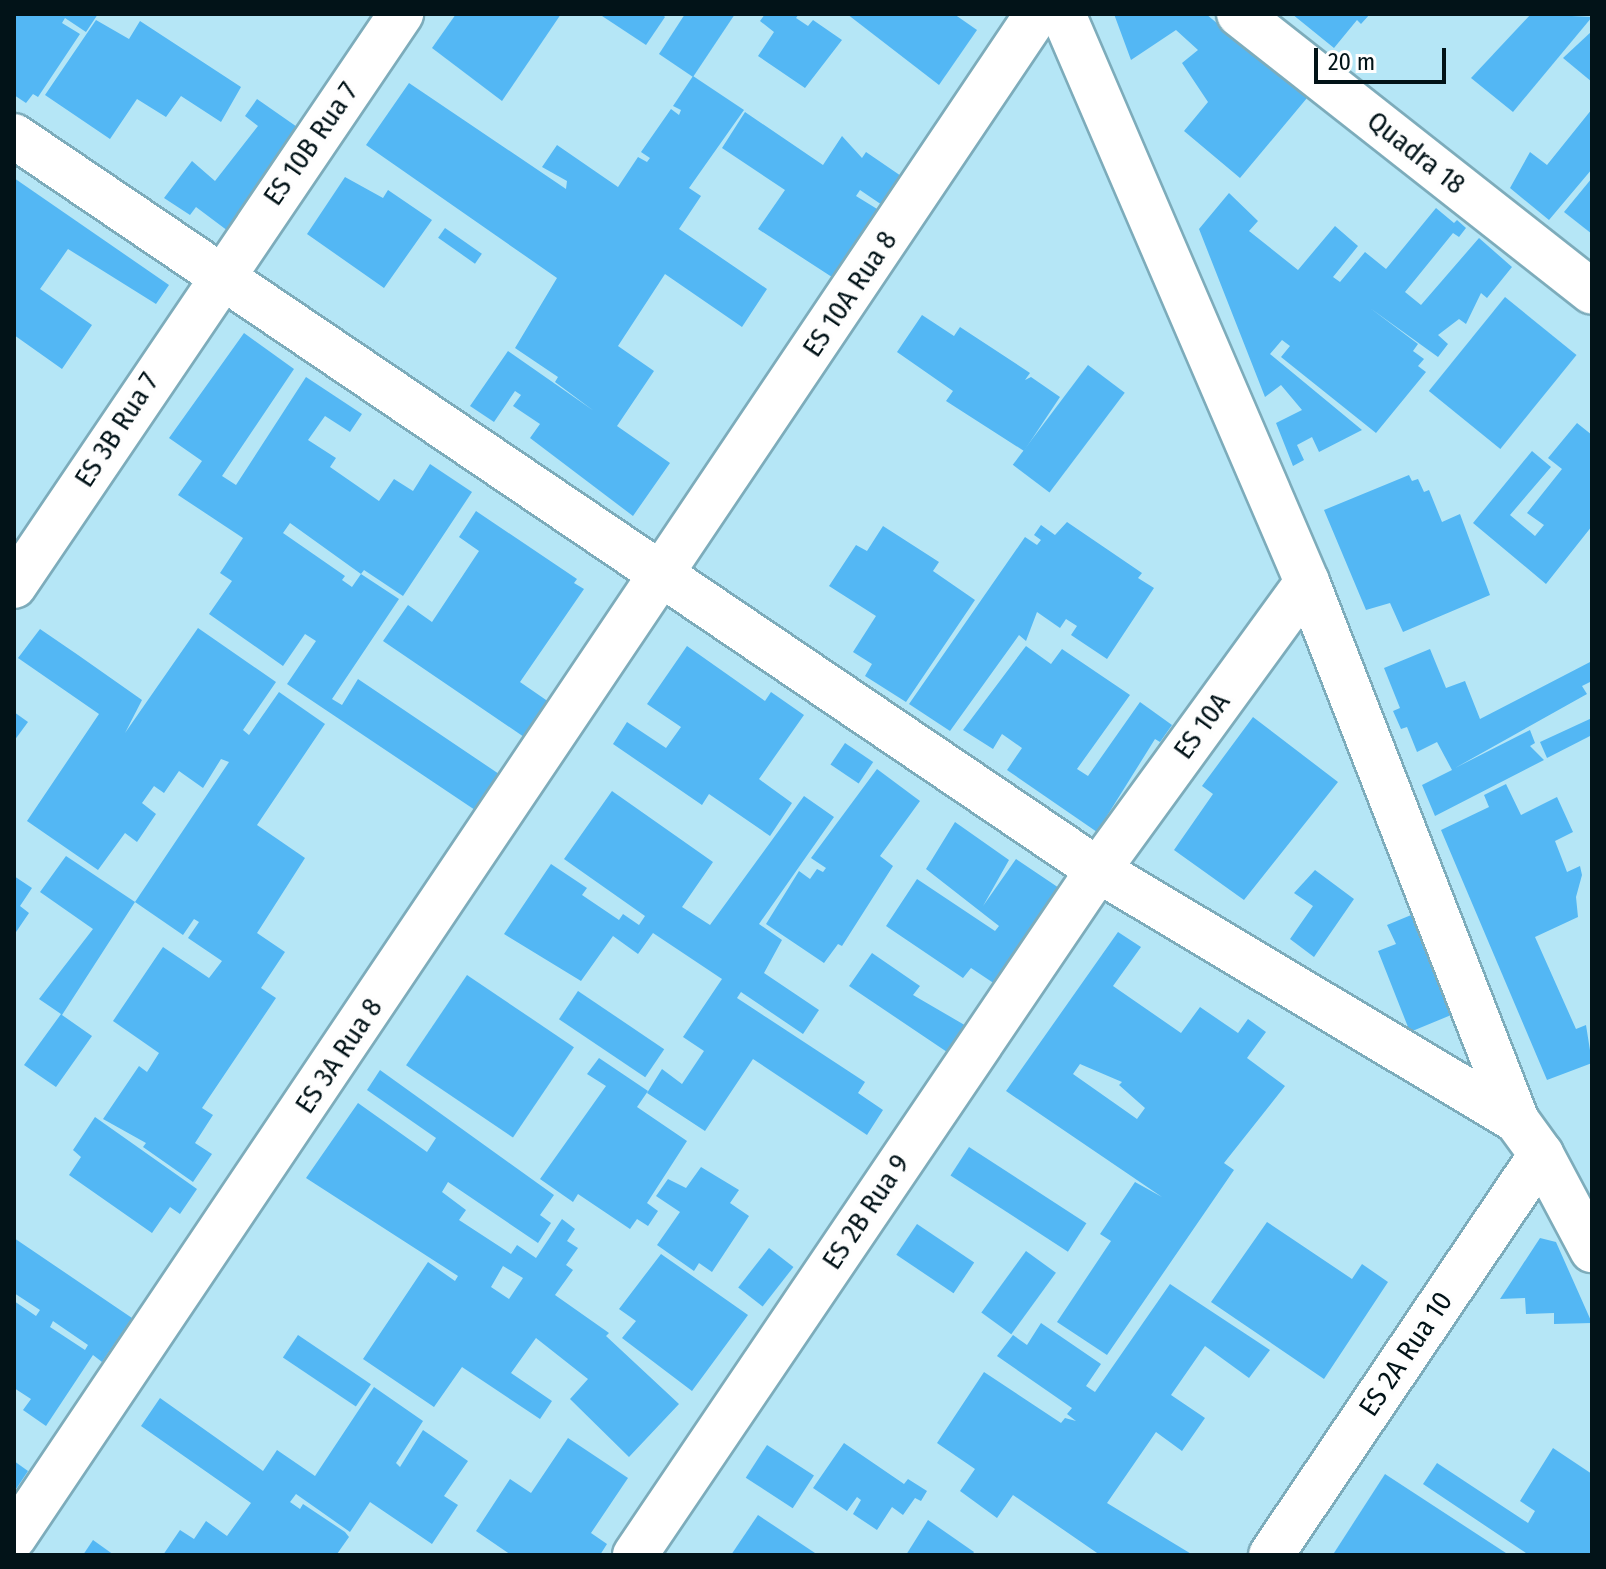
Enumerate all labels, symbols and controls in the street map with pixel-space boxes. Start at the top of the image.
scale bar [1318,32,1450,82]
text: 20 m [1328,48,1375,76]
street label: ES 10B Rua 7 [256,76,366,212]
street label: Quadra 18 [1360,104,1472,202]
street label: ES 10A Rua 8 [796,225,904,363]
street label: ES 3B Rua 7 [68,367,166,493]
street label: ES 10A [1167,686,1237,766]
street label: ES 3A Rua 8 [288,992,390,1120]
street label: ES 2B Rua 9 [815,1148,917,1276]
street label: ES 2A Rua 10 [1352,1285,1460,1423]

